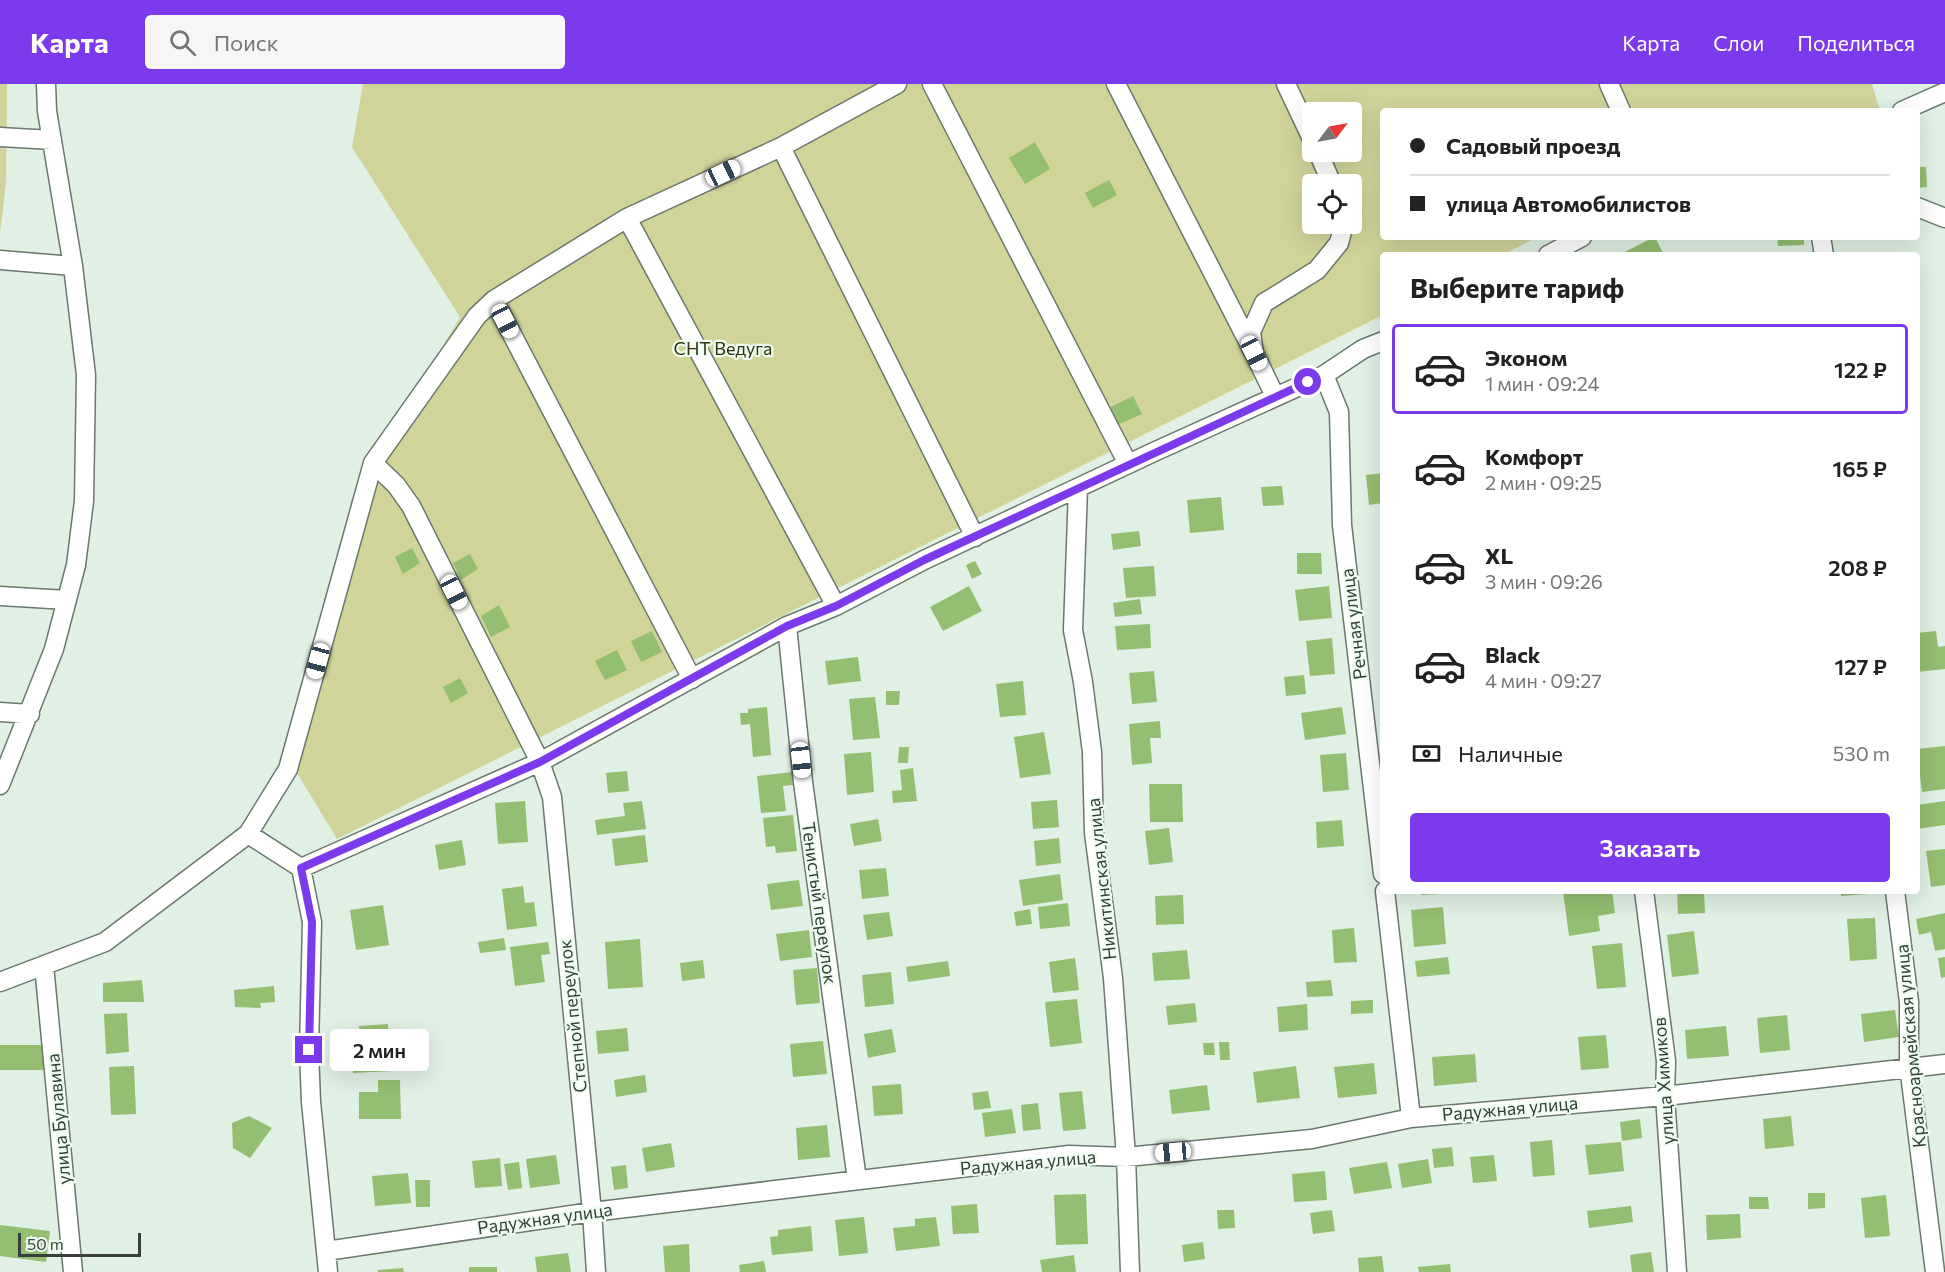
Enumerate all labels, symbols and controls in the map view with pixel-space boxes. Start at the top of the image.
search box [145,15,565,69]
text: Карта [30,25,109,59]
icon: search [166,26,199,59]
text: Поиск [214,29,278,56]
text: Карта [1622,30,1680,55]
text: Слои [1713,30,1764,55]
text: Поделиться [1797,30,1915,55]
north arrow [1302,102,1362,162]
map controls [1302,102,1362,234]
text: Садовый проезд [1446,132,1620,159]
car [703,157,743,189]
button: locate [1302,174,1362,234]
text: улица Автомобилистов [1446,190,1691,217]
text: Выберите тариф [1410,271,1624,304]
car [489,301,521,341]
car [1238,333,1270,373]
park label: СНТ Ведуга [674,337,772,359]
icon: car [1413,342,1467,396]
text: Эконом [1485,344,1567,371]
text: 122 ₽ [1834,356,1887,383]
route start [1294,368,1321,395]
text: 1 мин · 09:24 [1485,371,1600,395]
icon: car [1413,441,1467,495]
text: Комфорт [1485,443,1583,470]
text: 165 ₽ [1832,455,1887,482]
text: 2 мин · 09:25 [1485,470,1602,494]
icon: car [1413,540,1467,594]
text: XL [1485,542,1513,569]
text: 208 ₽ [1828,554,1887,581]
street label: Речная улица [1335,567,1371,681]
text: 3 мин · 09:26 [1485,569,1603,593]
car [438,572,470,612]
icon: car [1413,639,1467,693]
car [305,641,331,681]
text: Black [1485,641,1540,668]
text: 127 ₽ [1835,653,1887,680]
text: 4 мин · 09:27 [1485,668,1602,692]
icon: cash [1410,737,1443,770]
text: Наличные [1458,740,1563,767]
car [790,741,812,779]
text: 530 m [1833,741,1890,765]
street label: Никитинская улица [1082,797,1120,961]
button: Заказать [1410,813,1890,882]
street label: Тенистый переулок [798,820,842,986]
street label: Степной переулок [553,938,591,1094]
street label: Красноармейская улица [1890,943,1930,1149]
street label: улица Химиков [1648,1017,1678,1146]
callout: 2 мин [330,1029,429,1071]
route end [295,1036,322,1063]
text: 2 мин [353,1038,406,1062]
street label: улица Булавина [41,1053,75,1186]
street label: Радужная улица [1441,1091,1579,1125]
car [1154,1141,1192,1163]
street label: Радужная улица [959,1145,1097,1179]
street label: Радужная улица [476,1198,614,1238]
scale bar [18,1230,141,1258]
text: 50 m [27,1234,64,1253]

